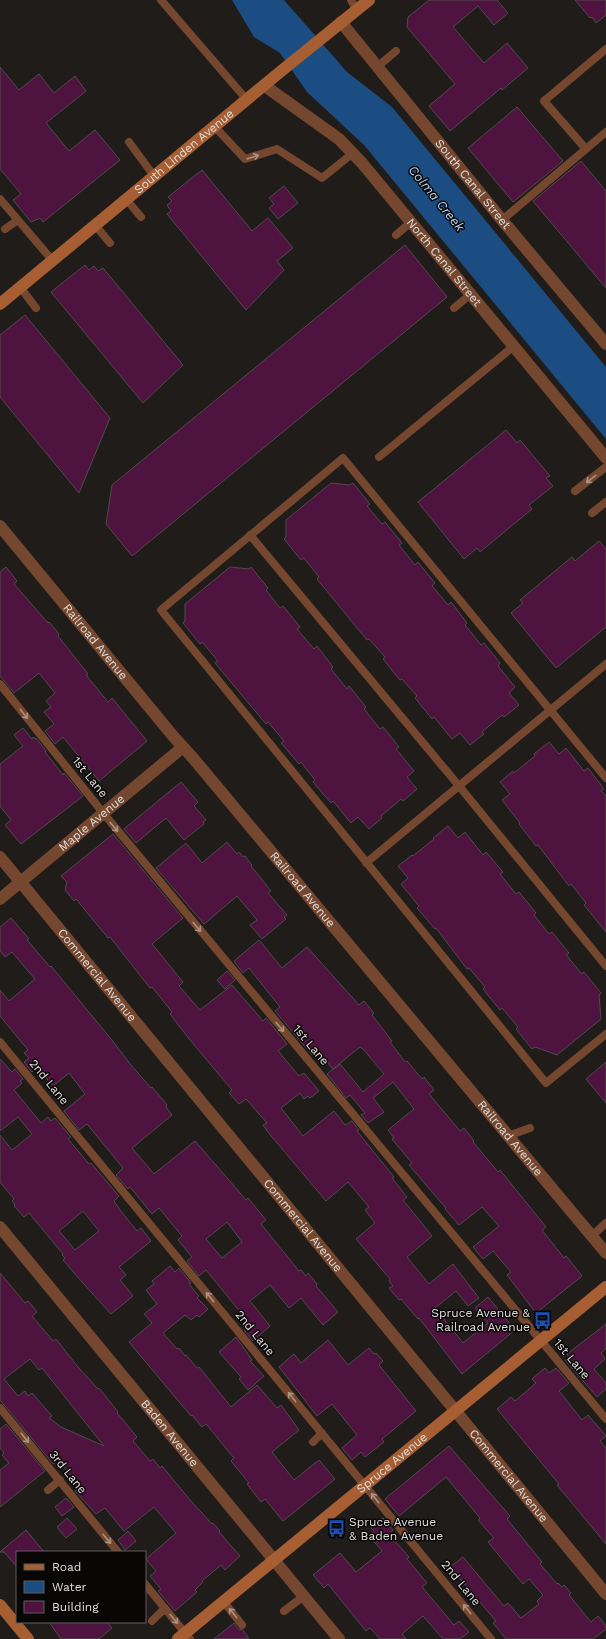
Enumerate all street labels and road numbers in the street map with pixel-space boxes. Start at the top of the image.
street label: South Linden Avenue [132,106,237,197]
street label: South Canal Street [432,136,514,232]
street label: North Canal Street [404,215,484,309]
street label: Railroad Avenue [60,601,131,683]
street label: 1st Lane [69,754,111,800]
street label: Maple Avenue [56,792,127,854]
street label: Railroad Avenue [267,849,338,930]
street label: Commercial Avenue [55,926,139,1025]
street label: 1st Lane [290,1022,332,1068]
street label: 2nd Lane [26,1056,72,1108]
street label: Railroad Avenue [475,1098,546,1179]
street label: Commercial Avenue [261,1176,345,1275]
street label: 2nd Lane [232,1307,278,1359]
street label: 1st Lane [551,1336,593,1382]
street label: Baden Avenue [138,1397,201,1470]
street label: Commercial Avenue [466,1426,551,1525]
street label: Spruce Avenue [354,1430,430,1496]
street label: 3rd Lane [46,1448,90,1497]
street label: 2nd Lane [438,1557,484,1609]

